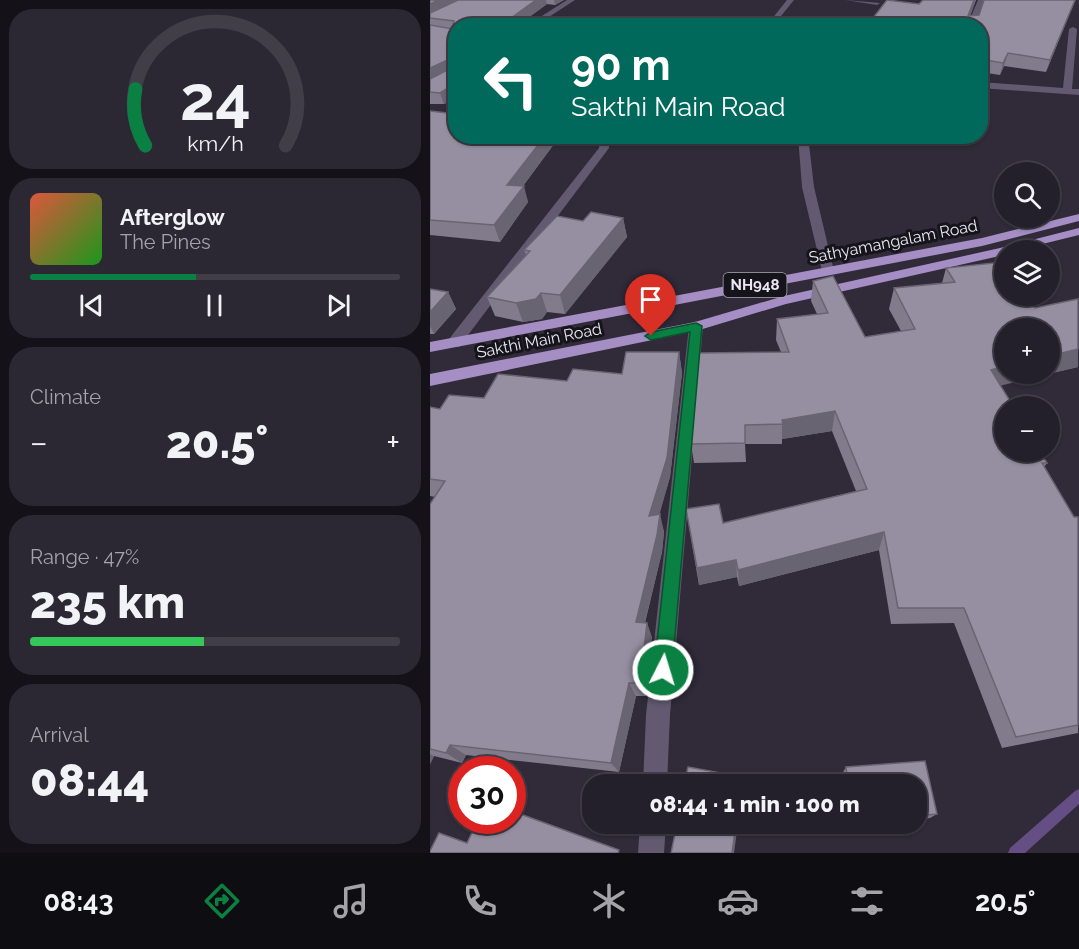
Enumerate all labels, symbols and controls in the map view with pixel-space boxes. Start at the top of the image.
text: 90 m [571,41,671,90]
icon: left [472,42,550,120]
text: 24 [180,61,250,135]
text: Sakthi Main Road [571,91,786,122]
text: km/h [187,131,243,156]
map controls [994,162,1060,462]
button: search [994,162,1060,228]
text: Afterglow [120,204,225,230]
street label: Sathyamangalam Road [807,216,979,267]
text: The Pines [120,230,211,254]
button: layers [994,240,1060,306]
road number: NH948 [724,273,786,297]
pin [625,274,676,336]
icon: arrive [634,283,667,316]
icon: previous [75,289,108,322]
icon: pause [198,289,231,322]
icon: next [322,289,355,322]
button: + [994,318,1060,384]
street label: Sakthi Main Road [475,319,603,362]
text: Climate [30,385,101,409]
button: − [994,396,1060,462]
text: 20.5° [166,416,268,469]
text: − [30,423,48,462]
text: + [386,423,400,462]
text: Range · 47% [30,545,139,569]
text: 235 km [30,576,185,629]
position arrow [631,638,695,702]
text: Arrival [30,723,89,747]
text: 08:44 [30,754,149,807]
speed limit sign: 30 [448,756,526,834]
text: 08:44 · 1 min · 100 m [650,791,859,817]
icon: directions [201,880,243,922]
icon: music [330,880,372,922]
icon: phone [459,880,501,922]
icon: climate [588,880,630,922]
icon: car [717,880,759,922]
icon: filters [846,880,888,922]
text: 08:43 [44,886,114,917]
text: 20.5° [975,886,1035,917]

